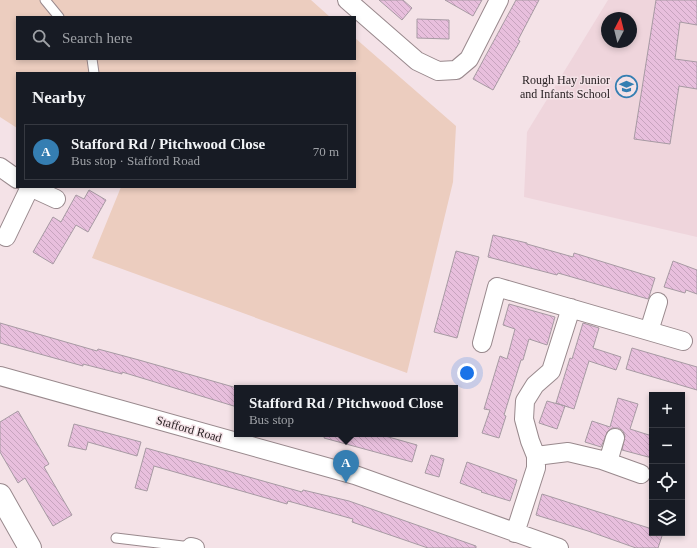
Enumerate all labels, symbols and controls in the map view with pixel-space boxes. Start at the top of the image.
north arrow [601,12,637,48]
search box [16,16,356,60]
icon: search [30,27,52,49]
text: Search here [62,30,132,46]
place label: Rough Hay Junior and Infants School [520,73,611,101]
school or university icon: Rough Hay Junior and Infants School [613,74,639,100]
text: Nearby [32,88,86,107]
text: Stafford Rd / Pitchwood Close [71,136,265,152]
text: A [41,144,51,159]
text: 70 m [313,144,339,159]
text: Bus stop · Stafford Road [71,153,200,168]
your location [457,363,477,383]
popup [234,385,458,437]
map controls [649,392,685,536]
button: + [649,392,685,428]
text: Stafford Rd / Pitchwood Close [249,395,443,411]
text: Bus stop [249,412,294,427]
street label: Stafford Road [155,413,223,445]
button: − [649,428,685,464]
pin: A [333,450,359,483]
button: locate [649,464,685,500]
button: layers [649,500,685,536]

